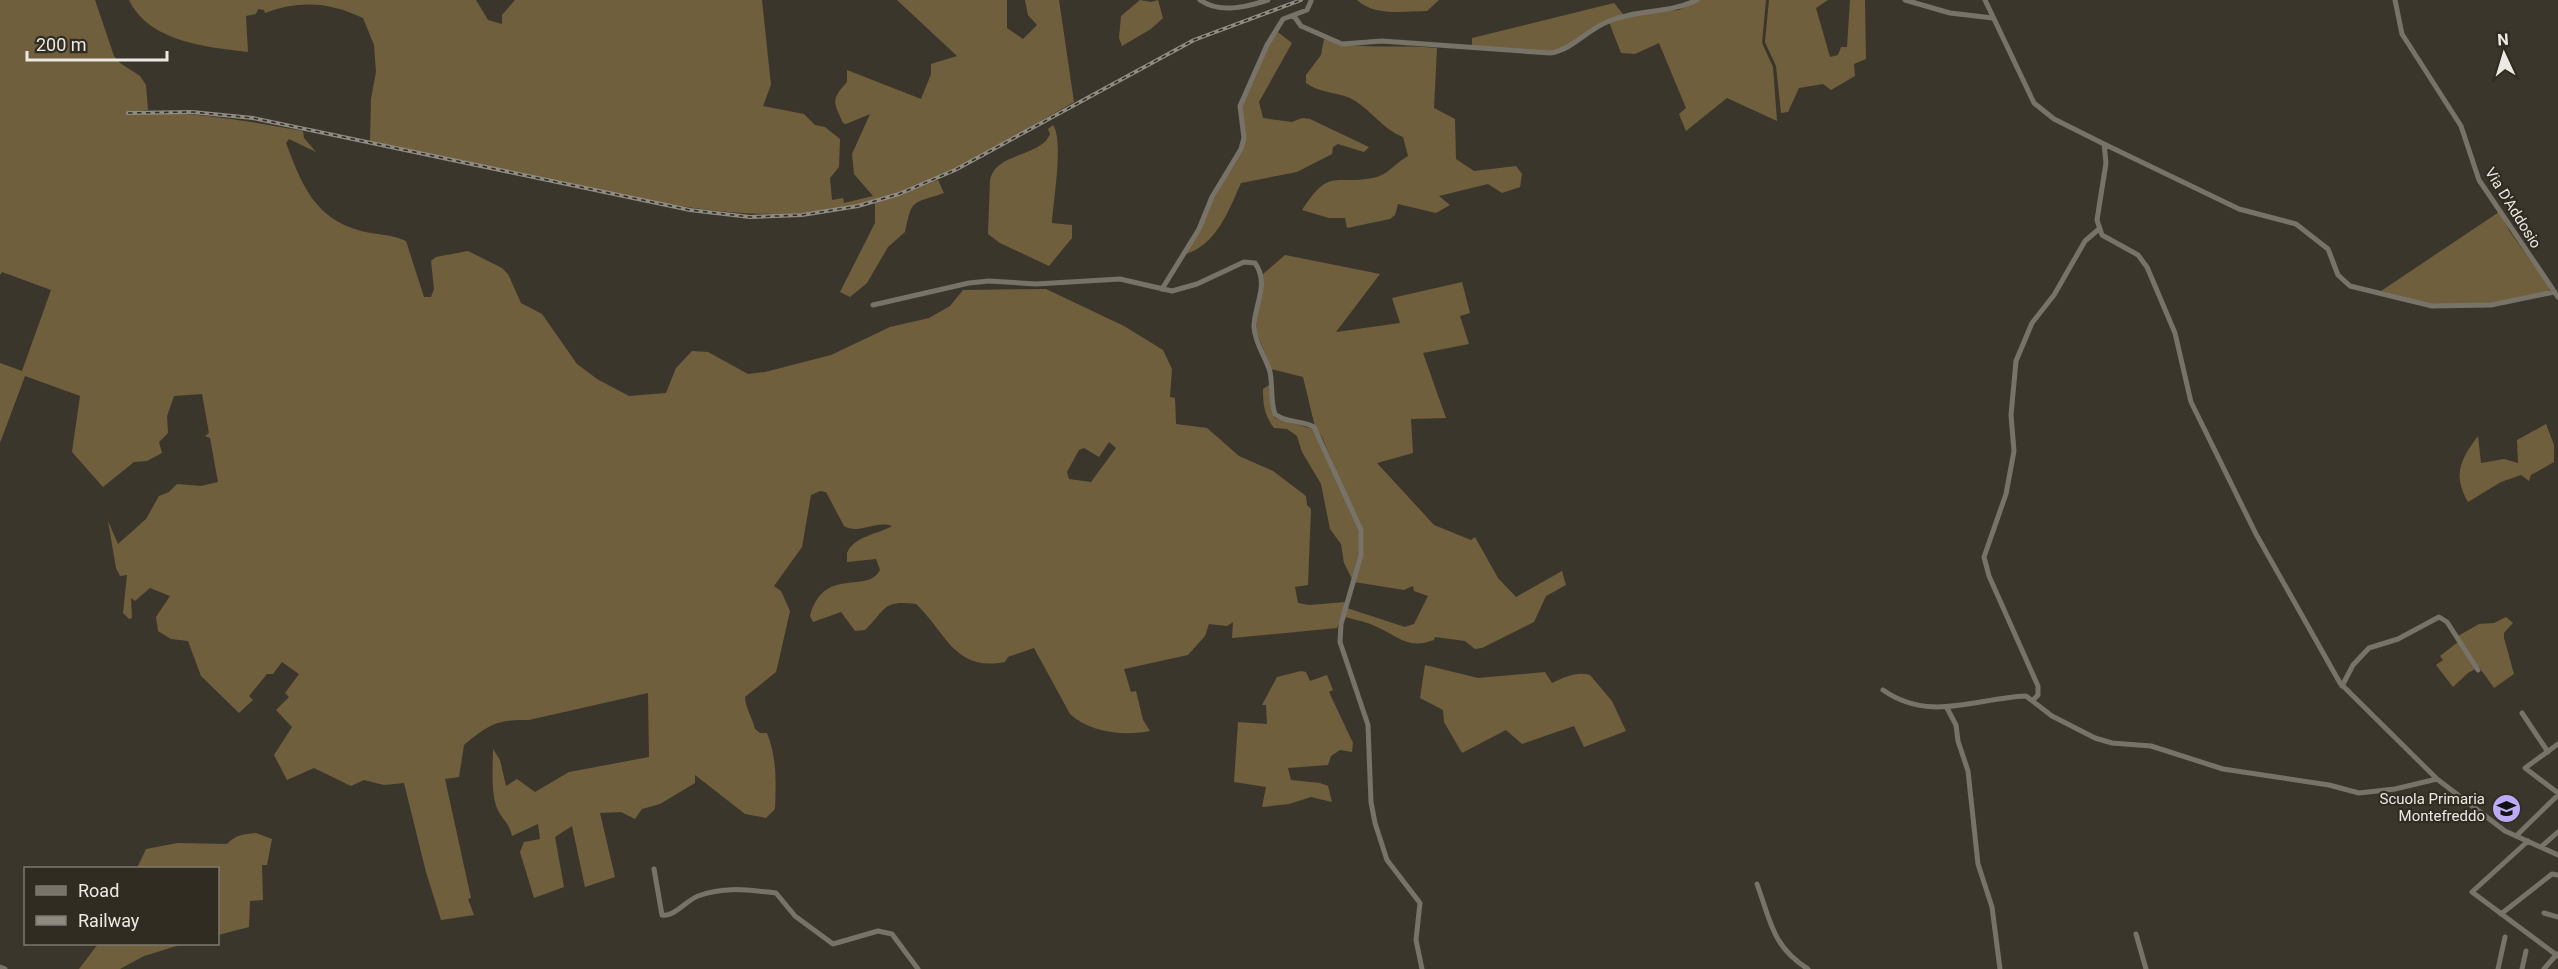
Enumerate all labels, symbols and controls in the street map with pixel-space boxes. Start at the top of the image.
scale bar [27,24,166,62]
north arrow [2474,24,2534,84]
text: N [2497,30,2509,49]
text: 200 m [36,34,87,55]
street label: Via D'Addosio [2481,164,2545,252]
place label: Scuola Primaria Montefreddo [2379,790,2485,825]
school or university icon: Scuola Primaria Montefreddo [2490,792,2522,824]
legend [24,867,219,945]
text: Road [78,880,119,901]
text: Railway [78,910,140,931]

